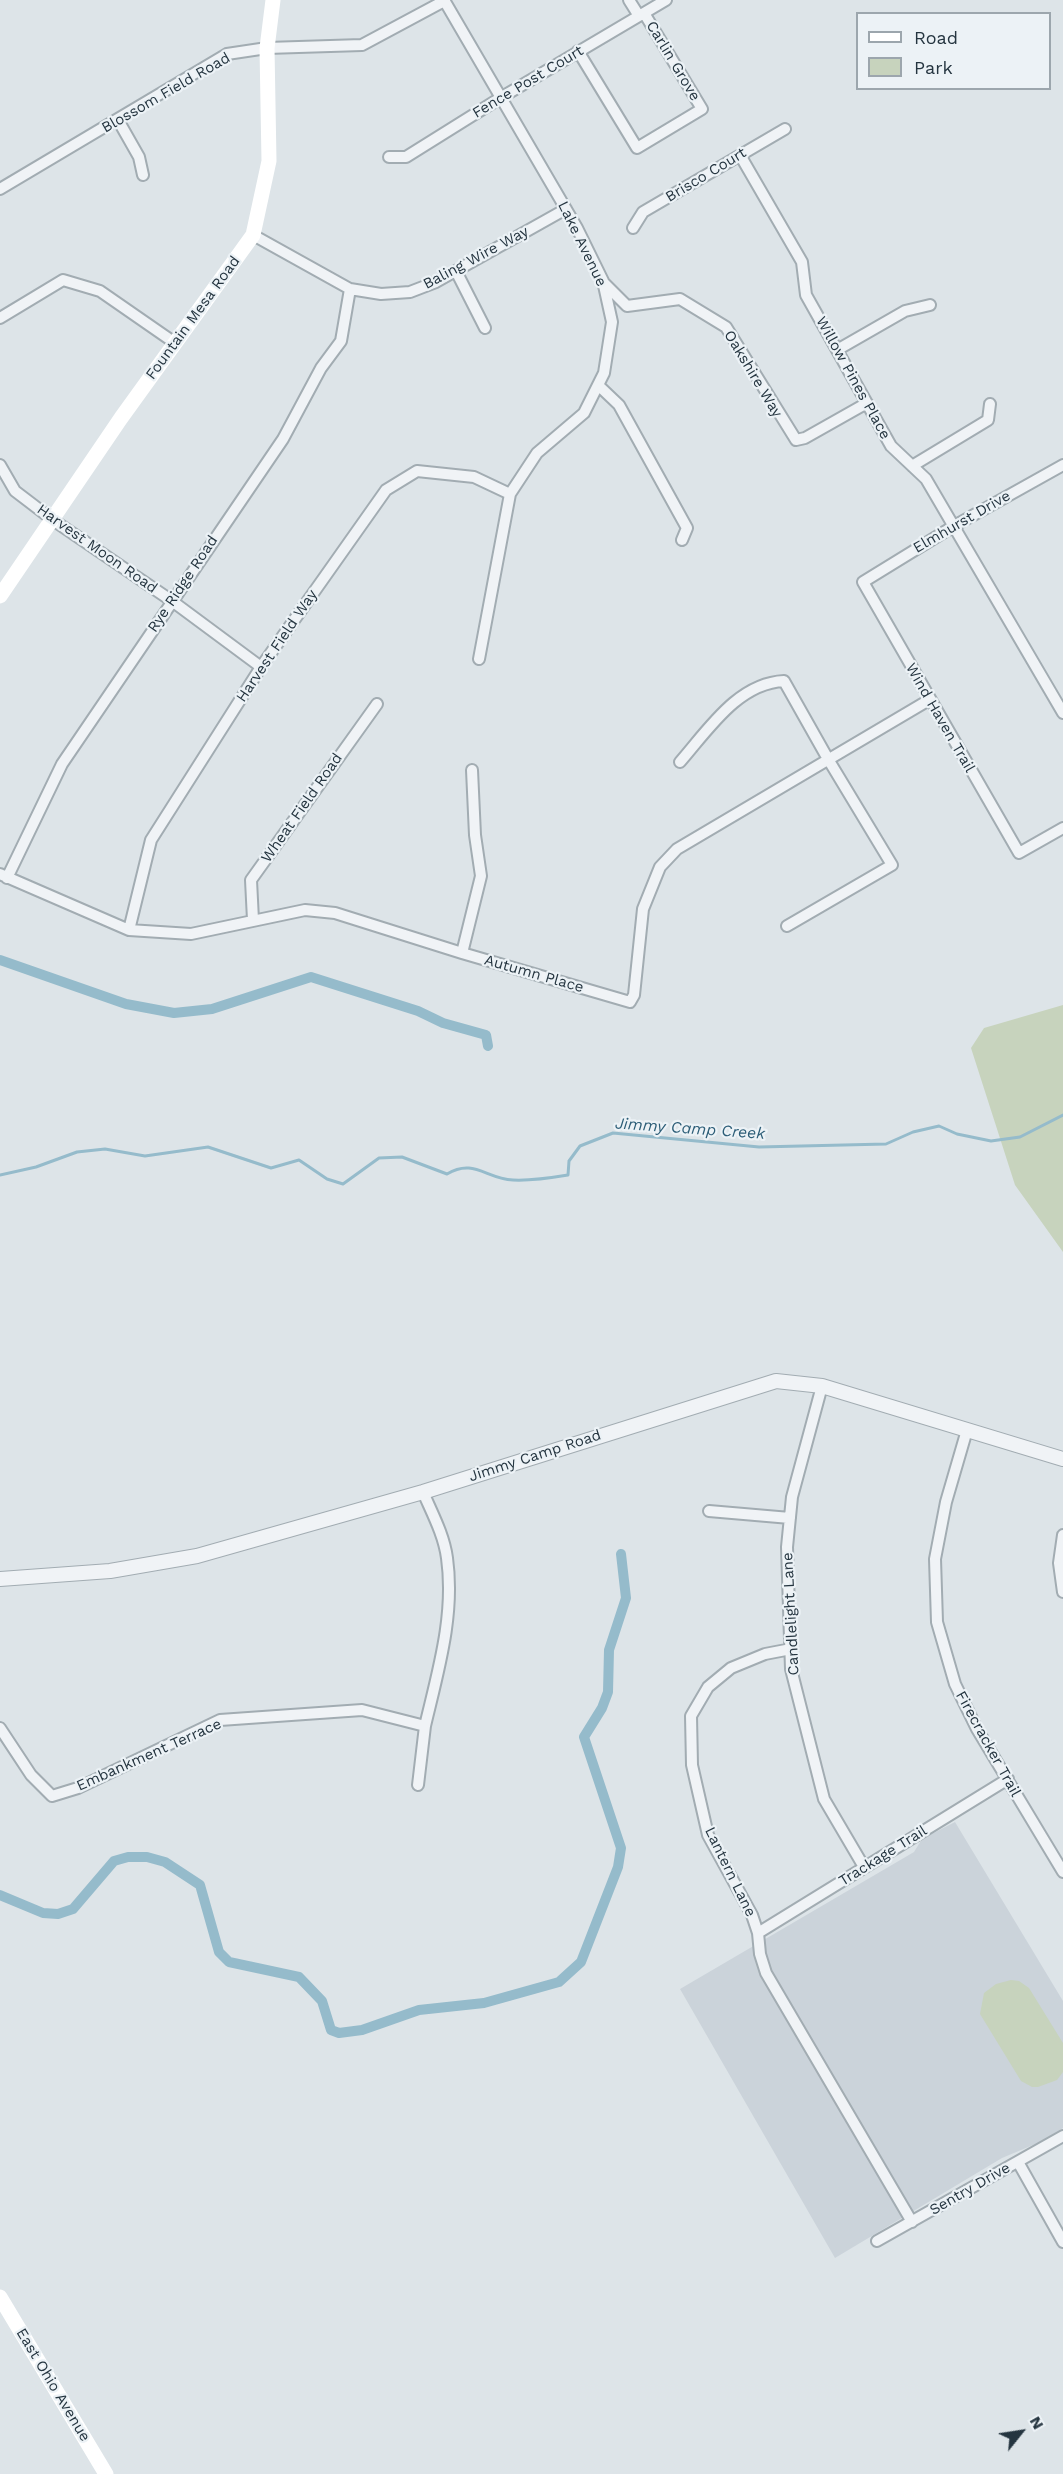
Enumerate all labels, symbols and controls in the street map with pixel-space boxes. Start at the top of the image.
legend [856,12,1051,90]
street label: Carlin Grove [642,18,704,104]
text: Road [914,27,958,48]
street label: Fence Post Court [469,42,587,122]
street label: Blossom Field Road [99,49,233,137]
text: Park [914,57,953,78]
street label: Brisco Court [662,144,750,206]
street label: Lake Avenue [554,198,610,290]
street label: Baling Wire Way [420,223,532,293]
street label: Fountain Mesa Road [142,253,244,383]
street label: Willow Pines Place [812,314,894,442]
street label: Oakshire Way [720,327,786,421]
street label: Elmhurst Drive [910,487,1014,557]
street label: Harvest Moon Road [33,501,161,597]
street label: Rye Ridge Road [144,532,222,636]
street label: Harvest Field Way [233,586,321,706]
street label: Wind Haven Trail [901,660,979,776]
street label: Wheat Field Road [257,750,347,866]
street label: Autumn Place [482,951,586,997]
water label: Jimmy Camp Creek [614,1114,766,1144]
street label: Jimmy Camp Road [467,1426,603,1486]
street label: Candlelight Lane [779,1552,803,1676]
street label: Firecracker Trail [952,1688,1024,1800]
street label: Embankment Terrace [74,1715,224,1795]
street label: Trackage Trail [836,1822,930,1890]
street label: Lantern Lane [701,1824,759,1920]
street label: Sentry Drive [927,2159,1013,2219]
street label: East Ohio Avenue [12,2325,94,2445]
north arrow [991,2402,1051,2462]
text: N [1026,2413,1048,2433]

